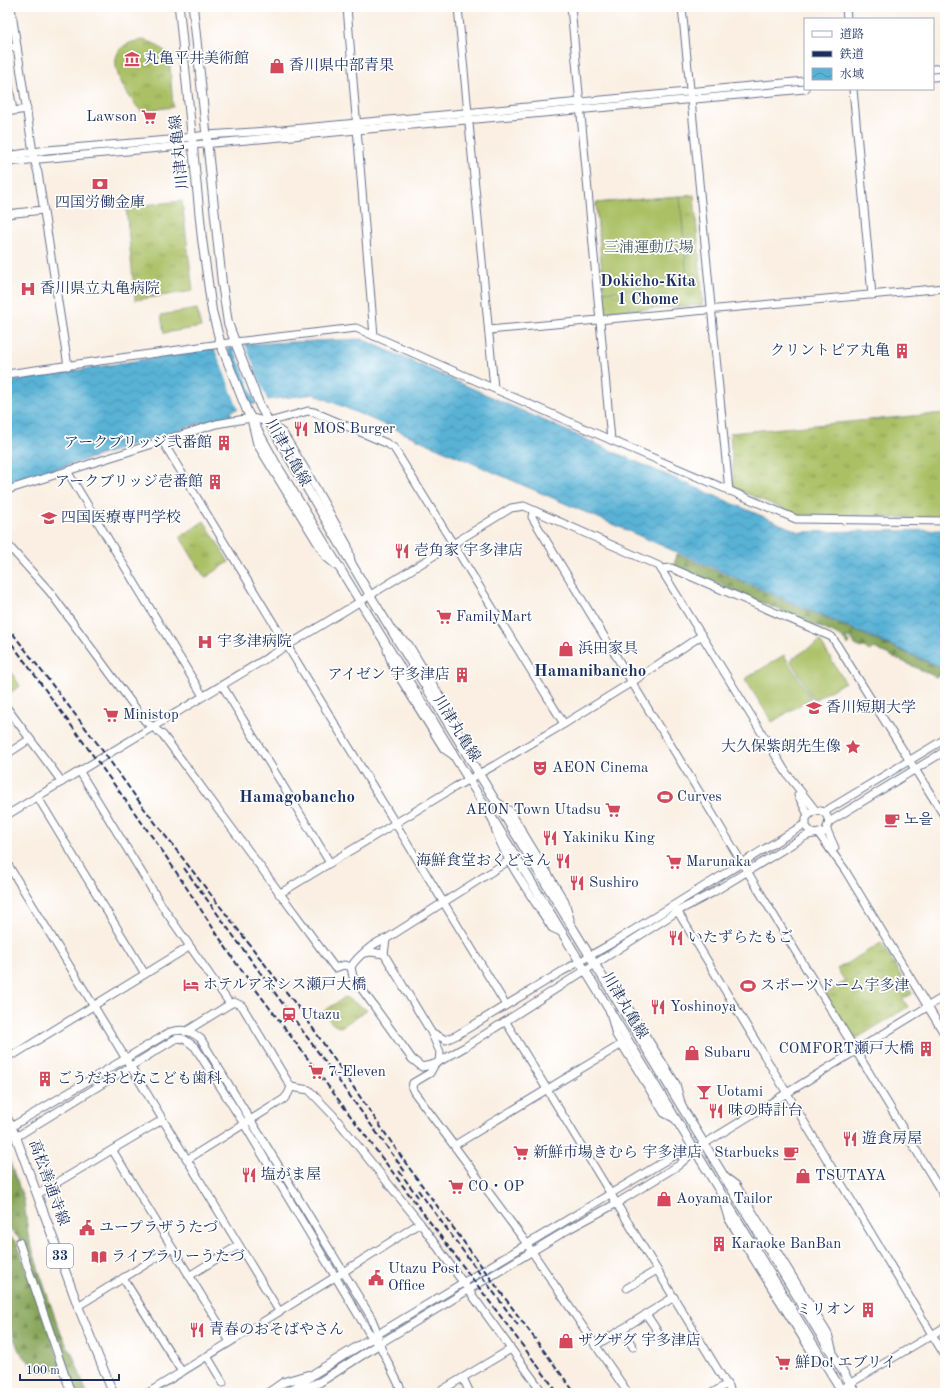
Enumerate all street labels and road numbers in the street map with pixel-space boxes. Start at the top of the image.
street label: 川津丸亀線 [167,114,191,190]
street label: 川津丸亀線 [262,416,314,489]
street label: 川津丸亀線 [430,692,484,765]
street label: 川津丸亀線 [598,969,651,1042]
street label: 高松善通寺線 [26,1137,72,1228]
road number: 33 [47,1244,73,1268]

